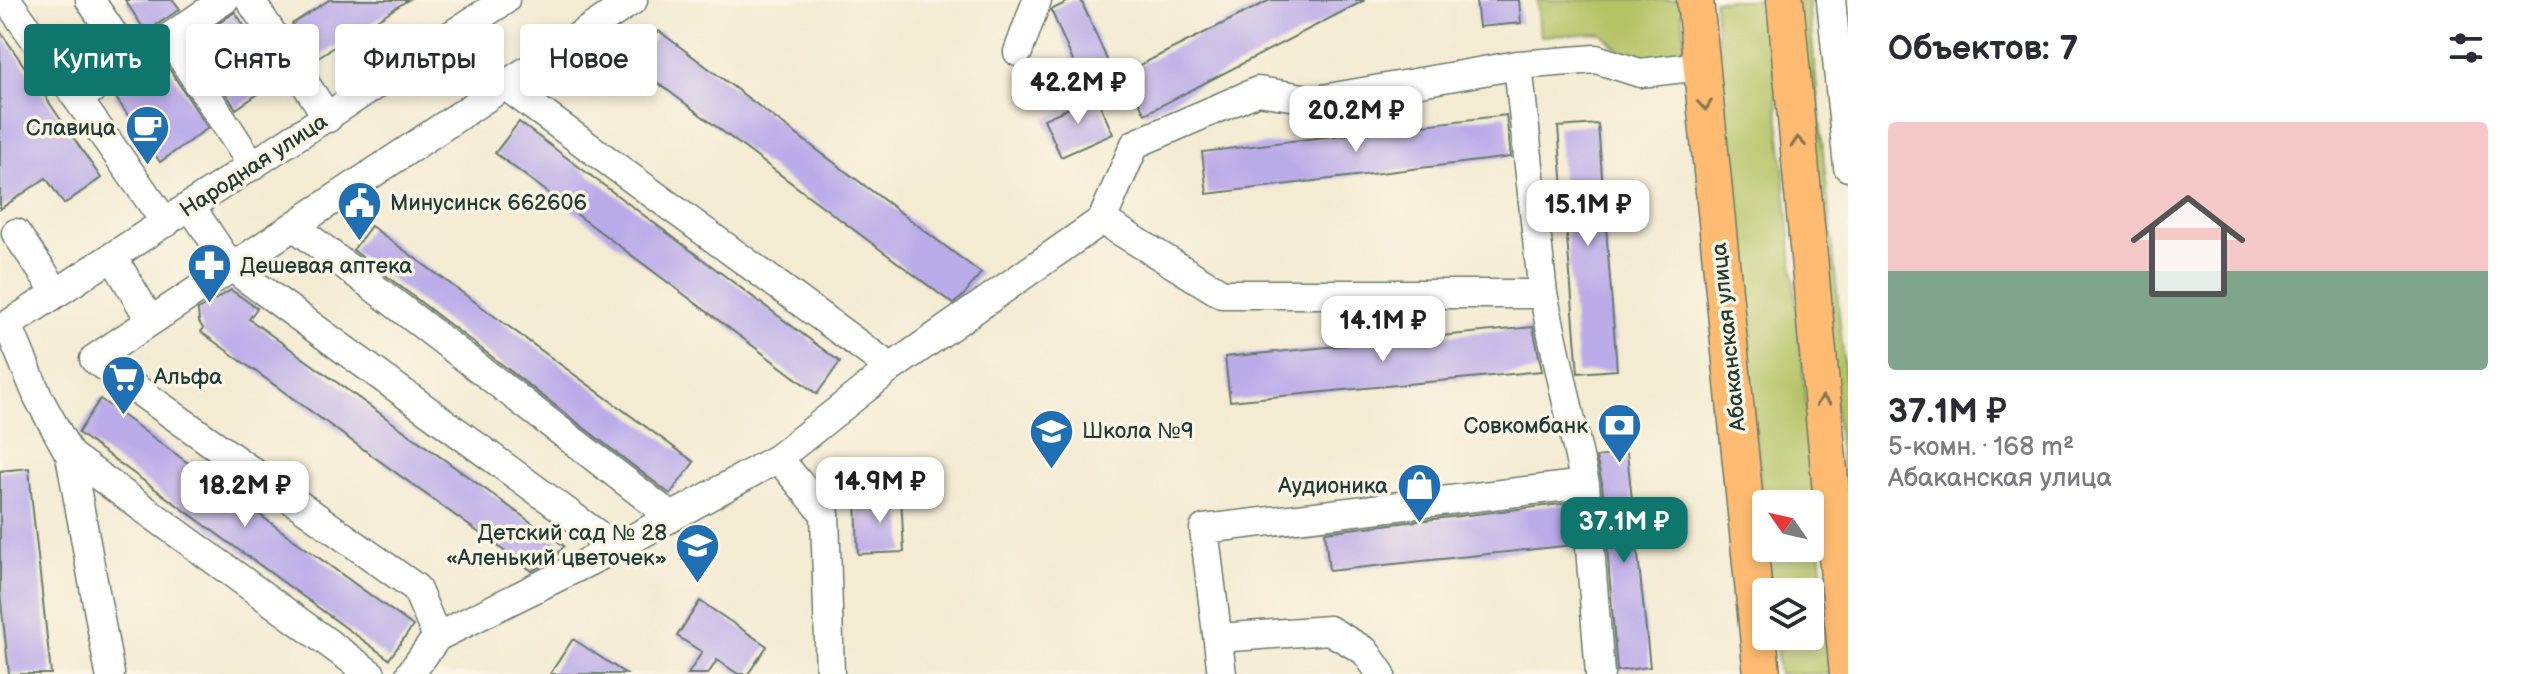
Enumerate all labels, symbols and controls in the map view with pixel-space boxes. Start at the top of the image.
chip: Купить [24,24,170,96]
chip: Снять [186,24,319,96]
chip: Фильтры [335,24,504,96]
chip: Новое [520,24,657,96]
icon: filters [2444,26,2488,70]
text: Объектов: 7 [1888,28,2078,69]
pin: 42.2M ₽ [1004,58,1152,126]
text: 42.2M ₽ [1030,68,1126,99]
pin: 20.2M ₽ [1282,86,1430,154]
text: 20.2M ₽ [1307,96,1405,127]
one-way arrow [1697,99,1714,112]
cafe icon: Славица [123,104,171,167]
street label: Народная улица [175,108,333,224]
place label: Славица [26,115,116,142]
one-way arrow [1790,135,1807,148]
icon: home [2116,174,2260,318]
public building icon: Минусинск 662606 [335,179,383,242]
pin: 15.1M ₽ [1514,180,1662,248]
place label: Минусинск 662606 [390,190,587,217]
text: 15.1M ₽ [1544,190,1632,221]
street label: Абаканская улица [1706,241,1752,434]
pharmacy icon: Дешевая аптека [185,242,233,305]
place label: Дешевая аптека [240,253,412,280]
pin: 14.1M ₽ [1309,296,1457,364]
text: 14.1M ₽ [1339,306,1427,337]
supermarket icon: Альфа [99,353,147,416]
place label: Альфа [153,364,222,391]
text: 37.1M ₽ [1888,391,2007,432]
one-way arrow [1814,394,1831,407]
bank icon: Совкомбанк [1595,402,1643,465]
school or university icon: Школа №9 [1027,407,1075,470]
place label: Совкомбанк [1464,413,1588,440]
place label: Школа №9 [1082,418,1194,445]
text: 5-комн. · 168 m² [1888,432,2074,463]
pin: 14.9M ₽ [806,457,954,525]
pin: 18.2M ₽ [171,461,319,529]
shop icon: Аудионика [1395,462,1443,525]
text: Абаканская улица [1888,463,2112,494]
text: 14.9M ₽ [834,467,926,498]
text: 18.2M ₽ [199,471,291,502]
place label: Аудионика [1277,473,1388,500]
north arrow [1752,490,1824,562]
map controls [1752,490,1824,650]
pin: 37.1M ₽ [1550,497,1698,565]
text: 37.1M ₽ [1579,507,1669,538]
place label: Детский сад № 28 «Аленький цветочек» [446,520,667,572]
school or university icon: Детский сад № 28 «Аленький цветочек» [674,522,722,585]
button: layers [1752,578,1824,650]

